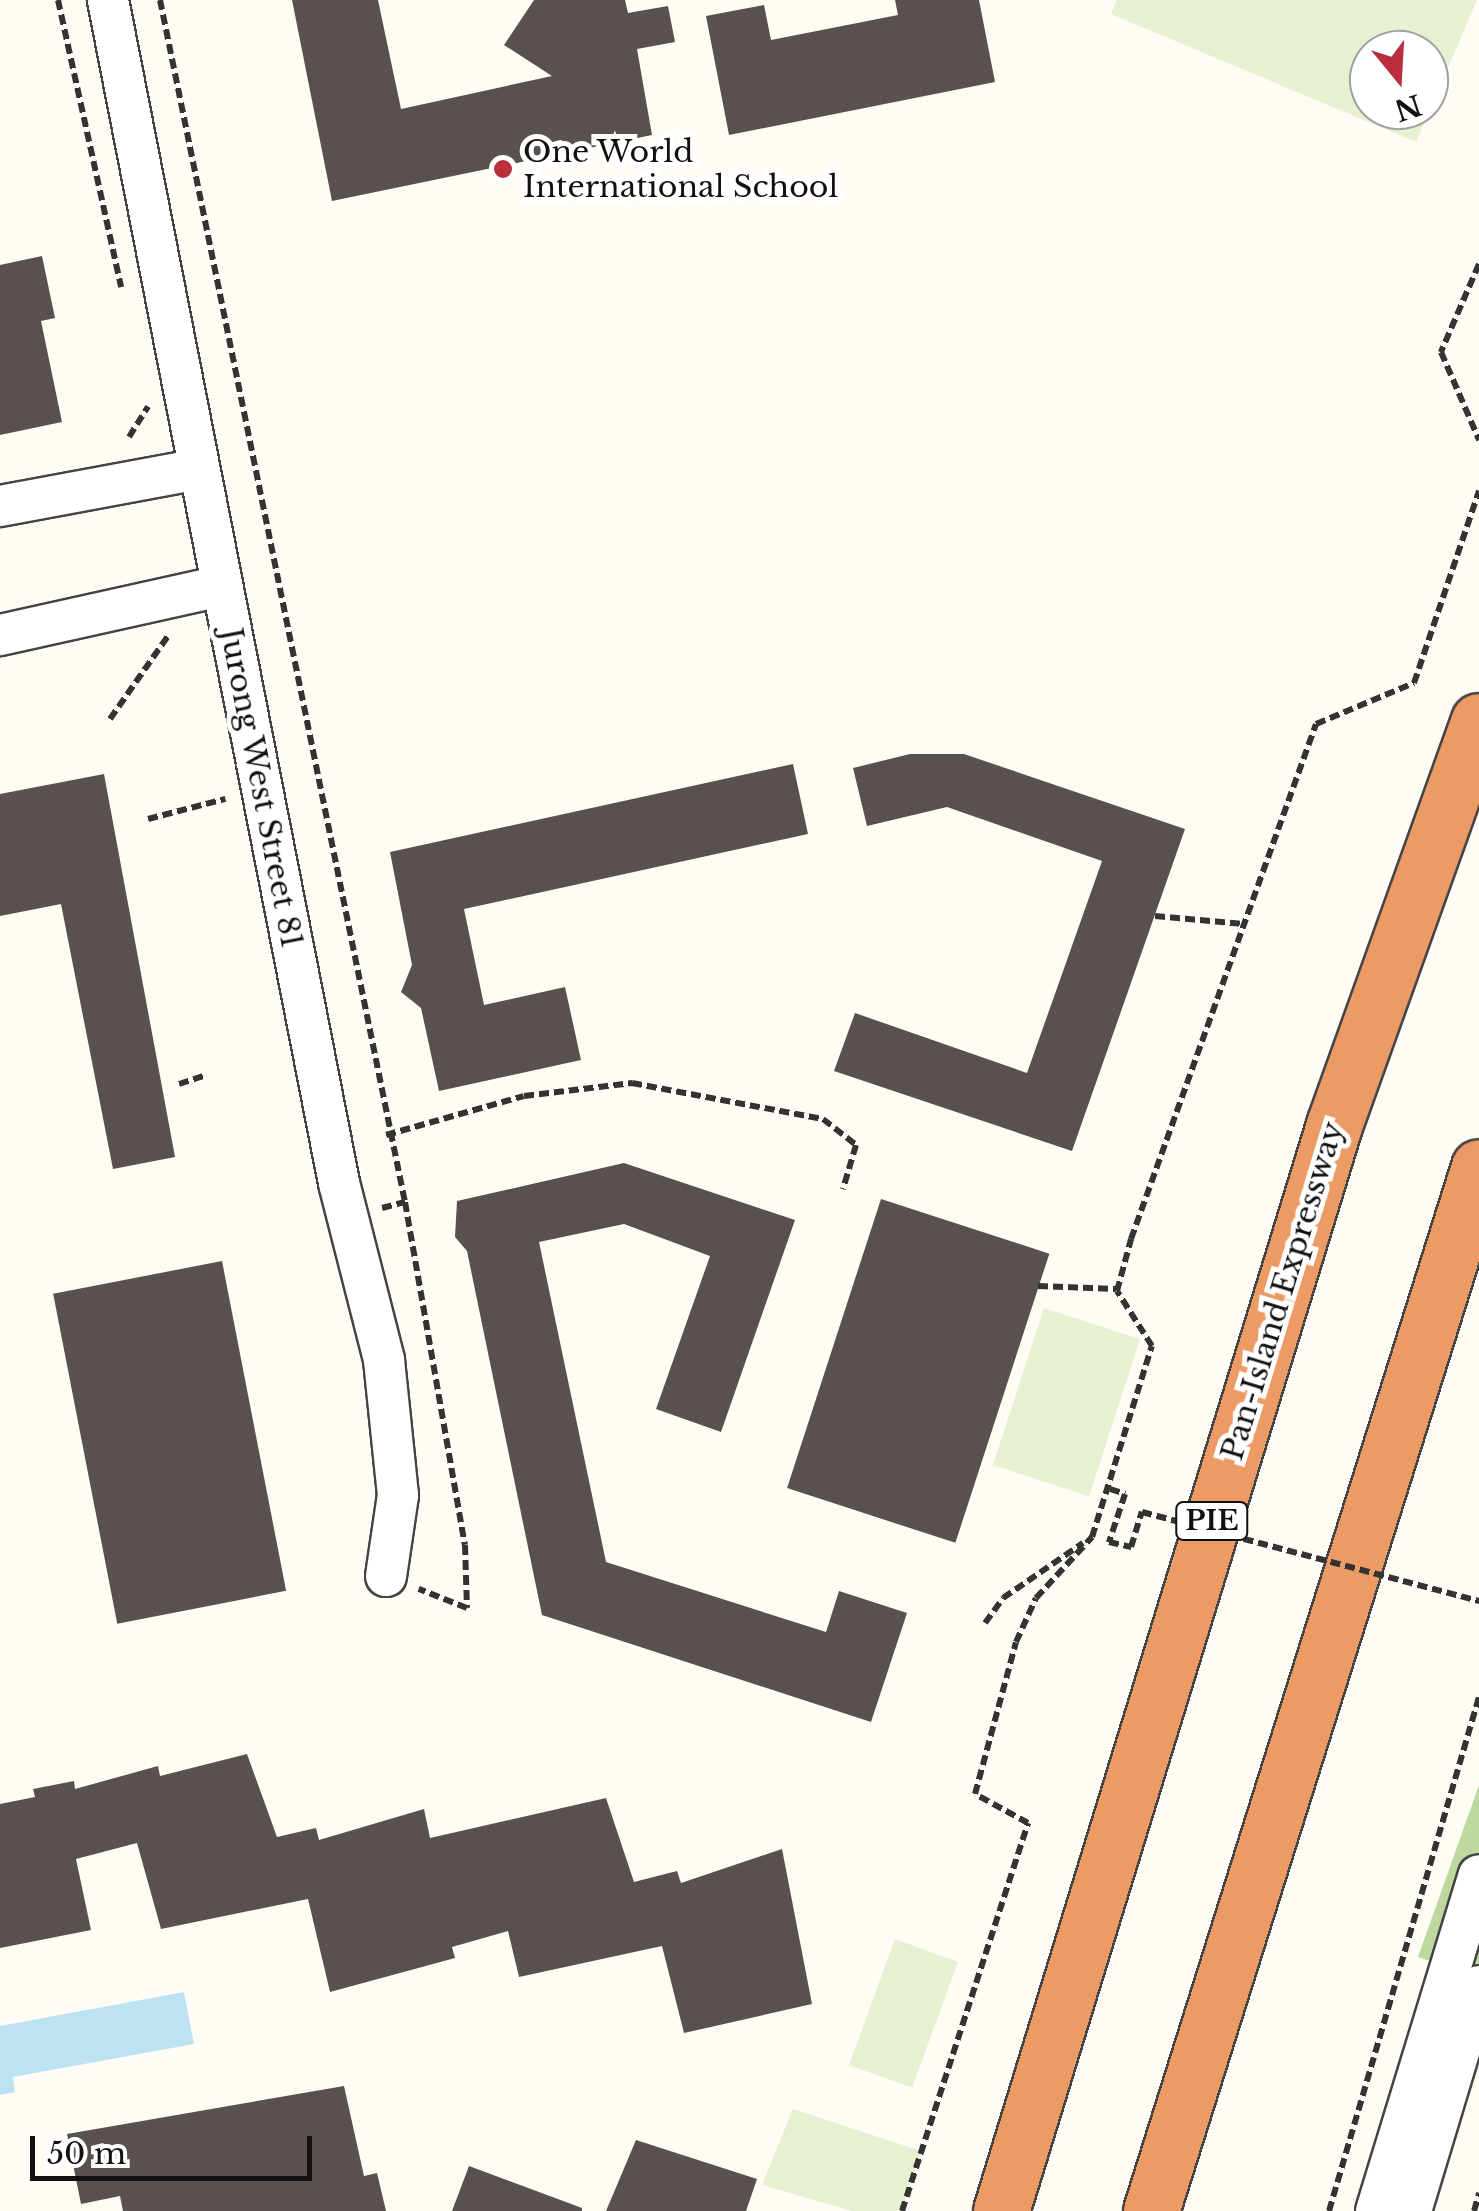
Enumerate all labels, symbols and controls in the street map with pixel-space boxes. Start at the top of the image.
north arrow [1349,30,1449,130]
text: N [1390,86,1426,128]
place label: One World International School [523,134,838,204]
marker: One World International School [492,158,514,180]
street label: Jurong West Street 81 [212,624,310,952]
street label: Pan-Island Expressway [1214,1117,1352,1465]
road number: PIE [1174,1498,1250,1544]
scale bar [35,2116,318,2178]
text: 50 m [47,2135,126,2172]

